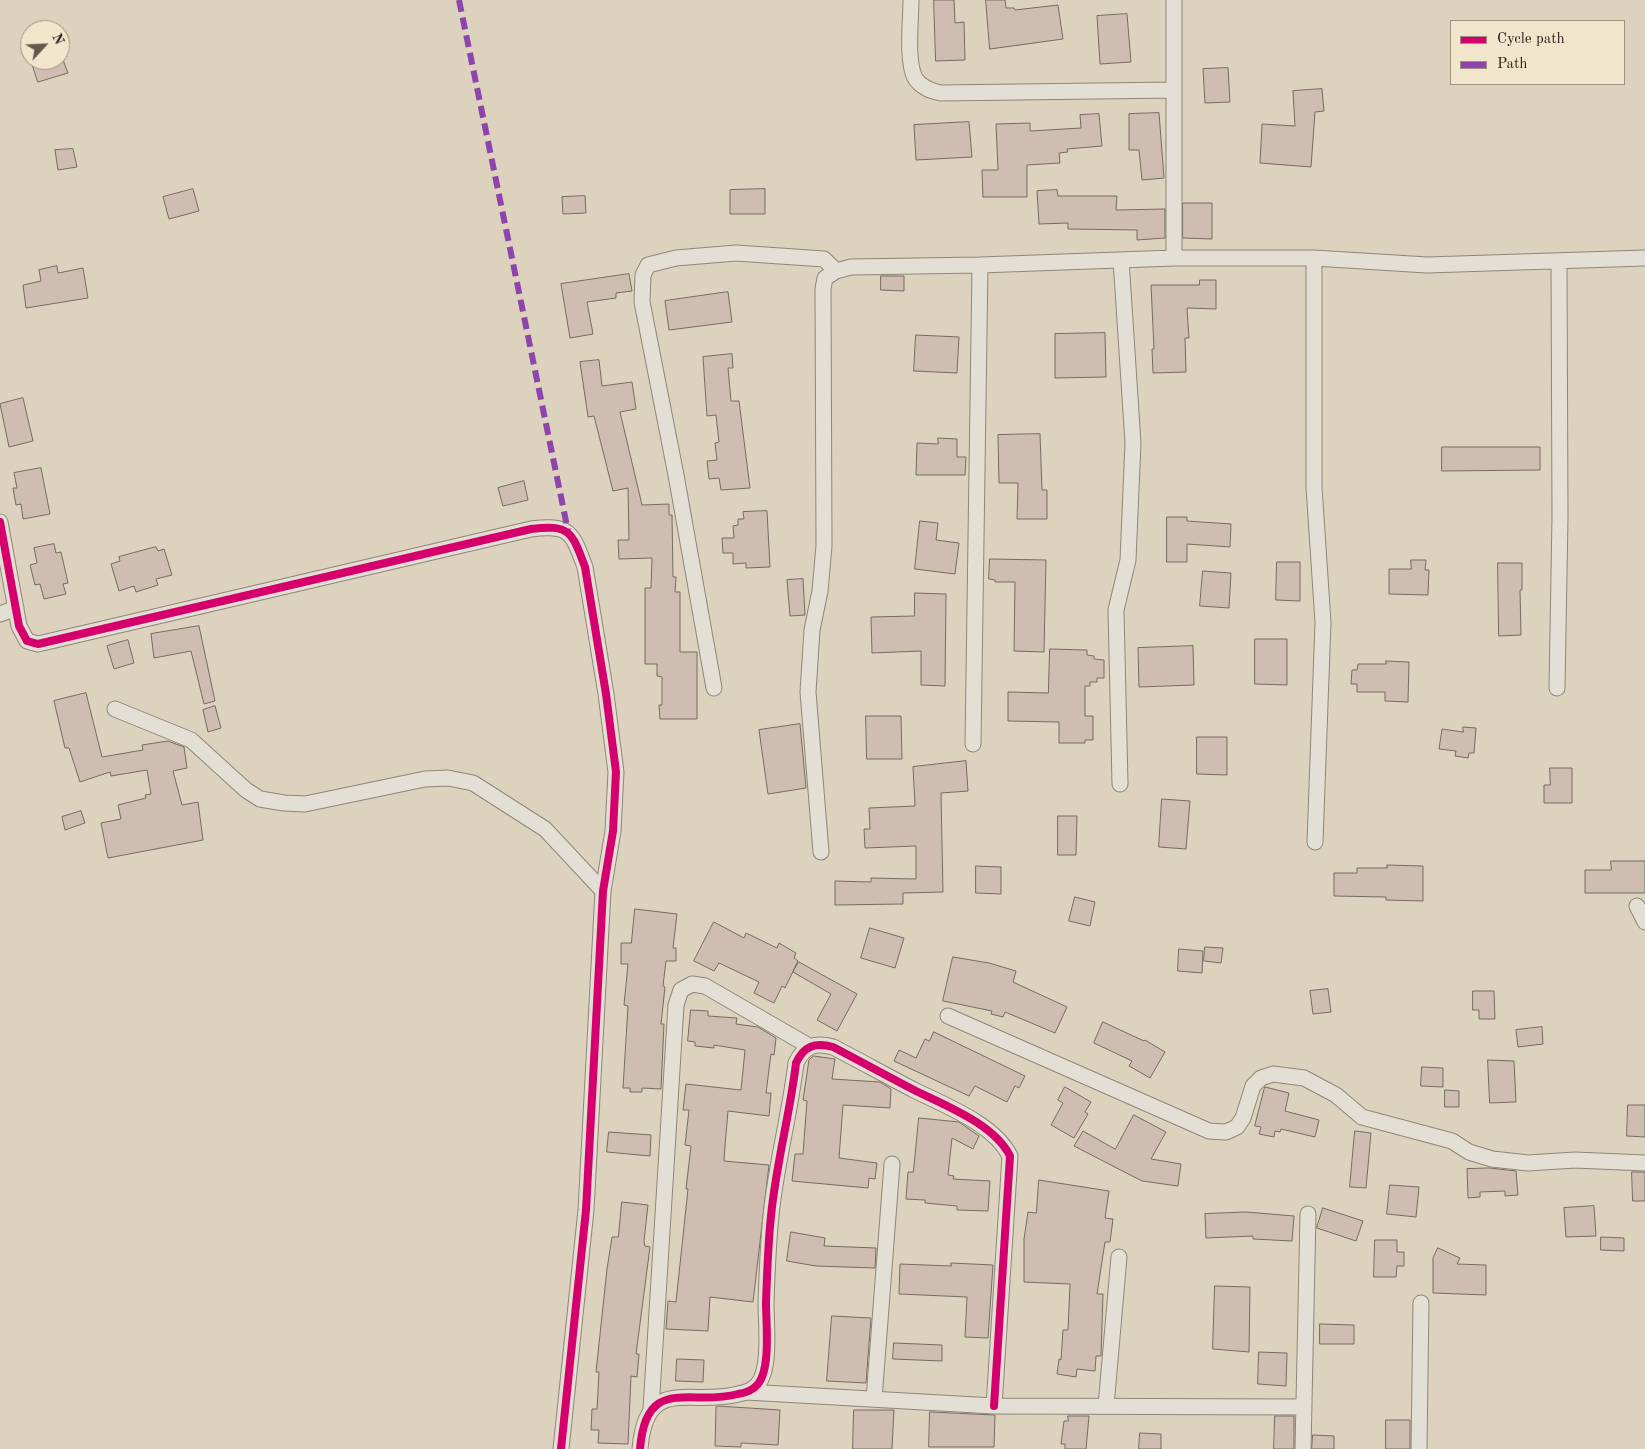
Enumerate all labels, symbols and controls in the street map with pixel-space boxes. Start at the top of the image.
north arrow [20,20,70,70]
legend [1450,20,1625,85]
text: N [49,31,66,47]
text: Cycle path [1497,32,1565,47]
text: Path [1497,57,1527,72]

